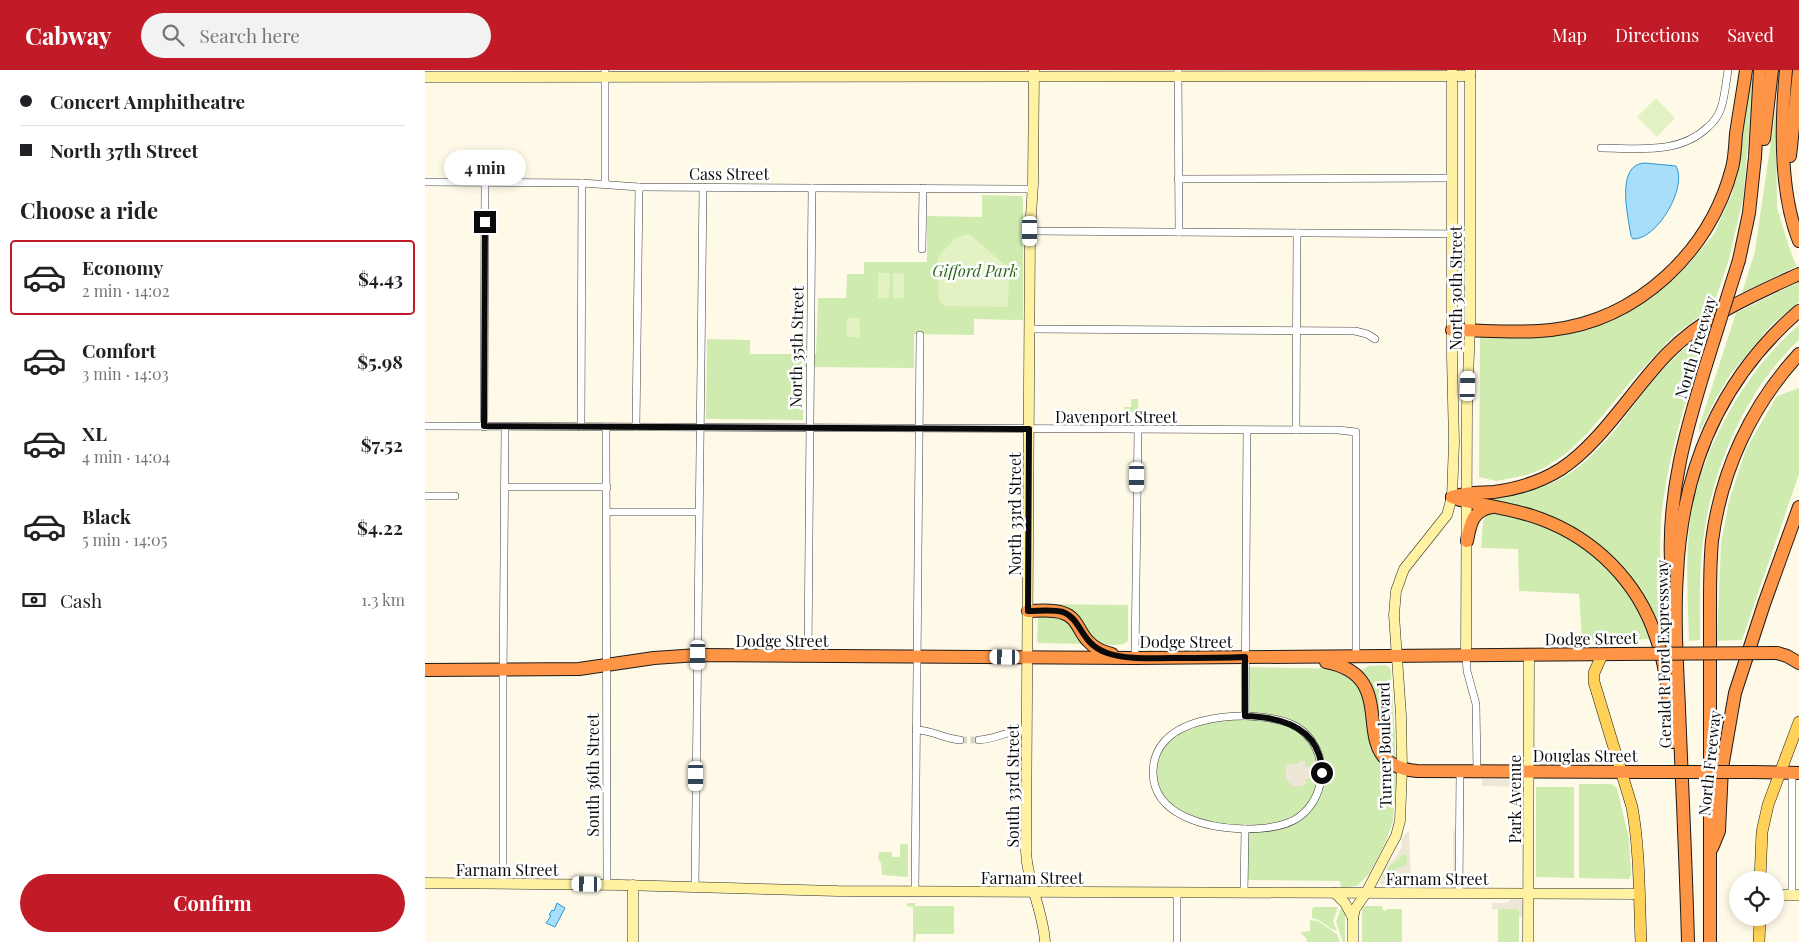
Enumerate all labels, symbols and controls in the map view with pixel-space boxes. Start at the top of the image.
search box [141,13,491,58]
text: Cabway [25,19,111,51]
icon: search [159,21,187,49]
text: Search here [199,22,300,48]
text: Map [1552,23,1587,47]
text: Directions [1615,23,1699,47]
text: Saved [1727,23,1774,47]
text: Concert Amphitheatre [50,88,245,114]
text: North 37th Street [50,137,198,163]
callout: 4 min [444,150,526,184]
text: 4 min [464,157,506,178]
street label: Cass Street [689,163,769,184]
text: Choose a ride [20,195,158,225]
route end [474,211,496,233]
car [1022,216,1037,246]
street label: North 30th Street [1445,225,1466,350]
text: Economy [82,254,163,280]
icon: car [22,255,67,300]
park label: Gifford Park [932,260,1018,281]
text: $4.43 [358,265,403,291]
text: 2 min · 14:02 [82,280,170,301]
street label: North 35th Street [784,286,808,408]
street label: North Freeway [1669,293,1721,401]
text: Comfort [82,337,156,363]
icon: car [22,338,67,383]
text: $5.98 [357,348,403,374]
text: 3 min · 14:03 [82,363,169,384]
car [1459,371,1476,401]
street label: Davenport Street [1055,406,1177,427]
text: XL [82,420,107,446]
icon: car [22,421,67,466]
text: $7.52 [361,431,403,457]
text: 4 min · 14:04 [82,446,170,467]
street label: North 33rd Street [1004,452,1025,576]
car [1129,462,1144,492]
text: Black [82,503,131,529]
icon: car [22,504,67,549]
text: $4.22 [357,514,403,540]
text: 5 min · 14:05 [82,529,167,550]
street label: Gerald R Ford Expressway [1651,560,1675,748]
icon: cash [20,586,48,614]
text: Cash [60,587,102,613]
text: 1.3 km [361,589,405,610]
street label: Dodge Street [1544,627,1638,649]
street label: Dodge Street [736,630,829,651]
street label: Dodge Street [1140,631,1233,652]
car [690,640,705,670]
car [989,649,1020,665]
street label: Turner Boulevard [1372,682,1396,808]
street label: North Freeway [1693,709,1725,817]
street label: South 36th Street [582,713,603,837]
street label: South 33rd Street [1002,724,1023,848]
street label: Douglas Street [1533,745,1638,766]
street label: Park Avenue [1504,755,1525,843]
car [688,761,703,791]
route start [1311,762,1333,784]
street label: Farnam Street [456,859,559,880]
street label: Farnam Street [981,867,1084,888]
street label: Farnam Street [1386,868,1489,889]
map controls [1729,871,1784,926]
button: locate [1729,871,1784,926]
button: Confirm [20,874,405,932]
car [571,876,602,892]

